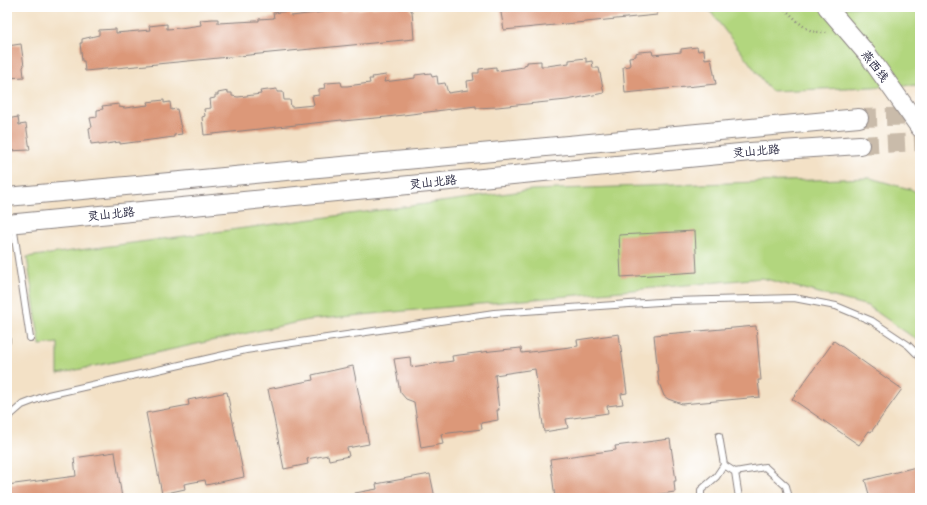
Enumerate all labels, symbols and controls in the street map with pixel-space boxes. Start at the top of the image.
street label: 燕西线 [859,47,891,85]
street label: 灵山北路 [731,142,781,160]
street label: 灵山北路 [408,173,458,191]
street label: 灵山北路 [86,205,136,223]

